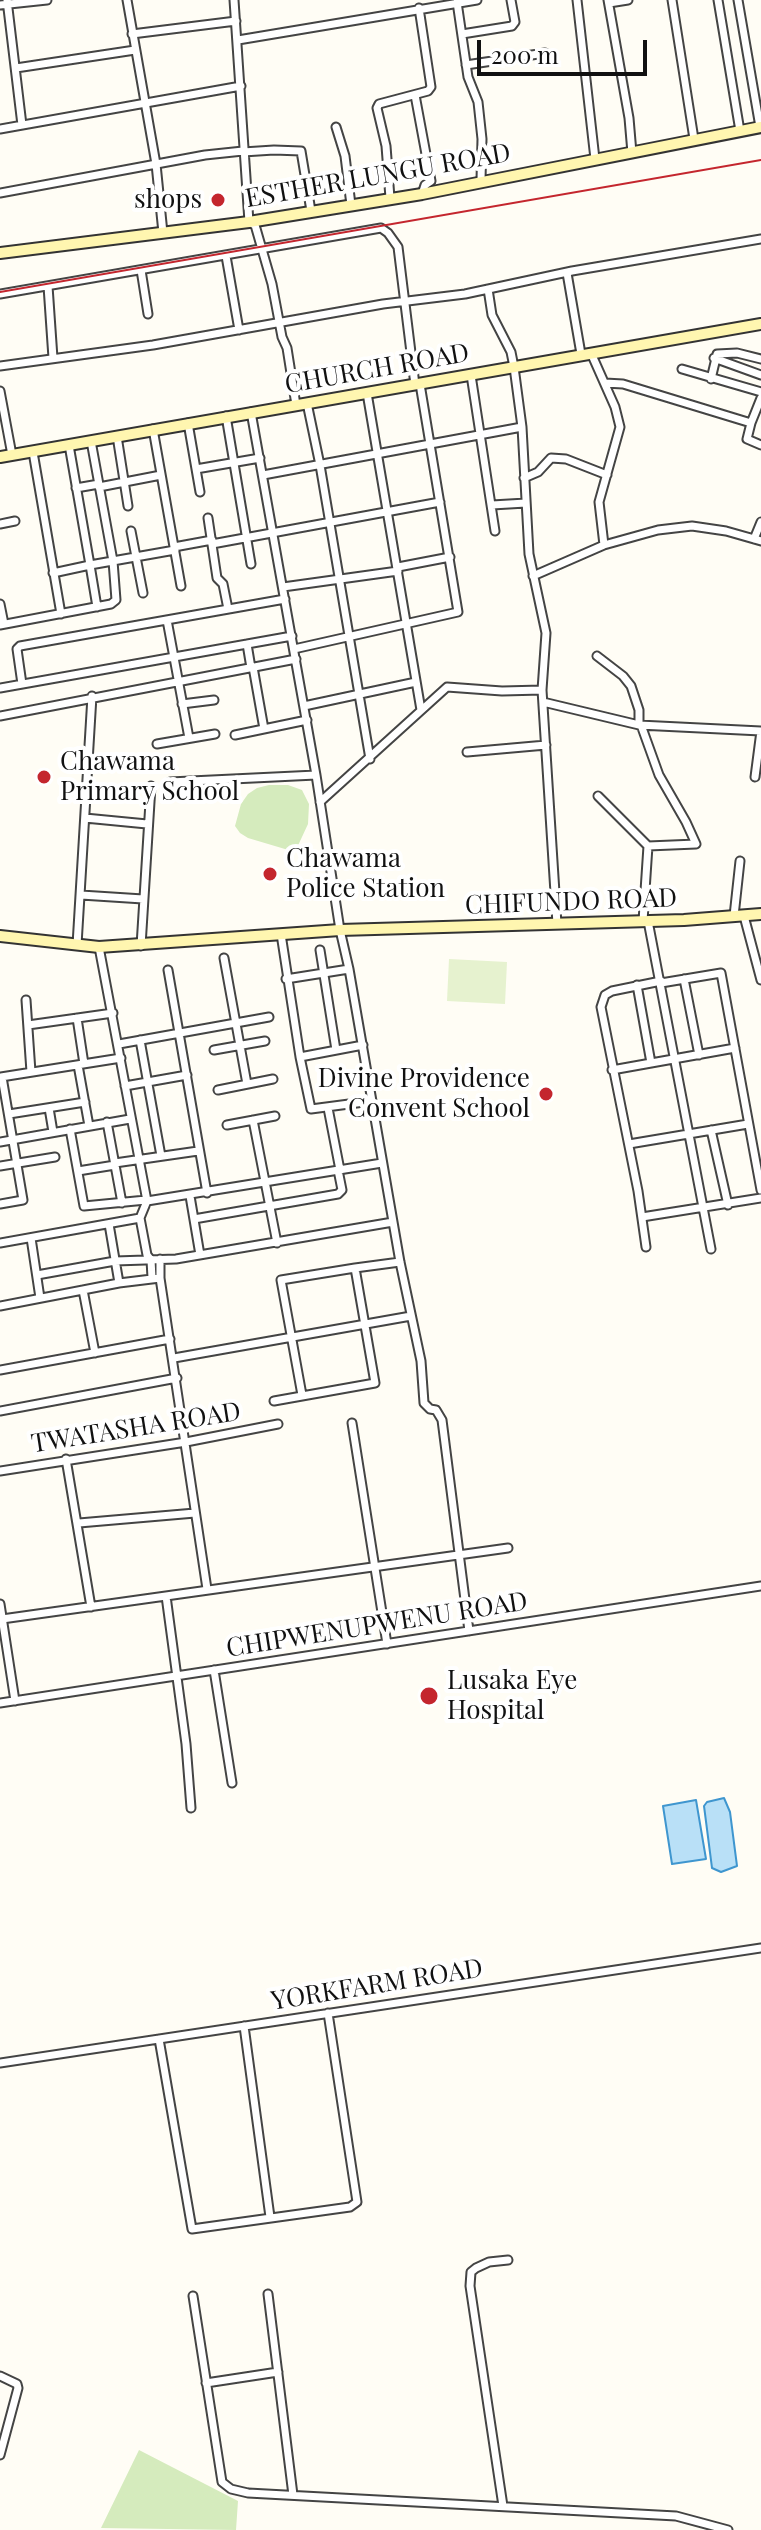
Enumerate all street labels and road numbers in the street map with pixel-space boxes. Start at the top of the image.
street label: ESTHER LUNGU ROAD [243,137,513,215]
street label: CHURCH ROAD [282,337,472,401]
street label: CHIFUNDO ROAD [464,883,678,921]
street label: TWATASHA ROAD [29,1396,243,1460]
street label: CHIPWENUPWENU ROAD [224,1586,530,1664]
street label: YORKFARM ROAD [269,1953,485,2017]

